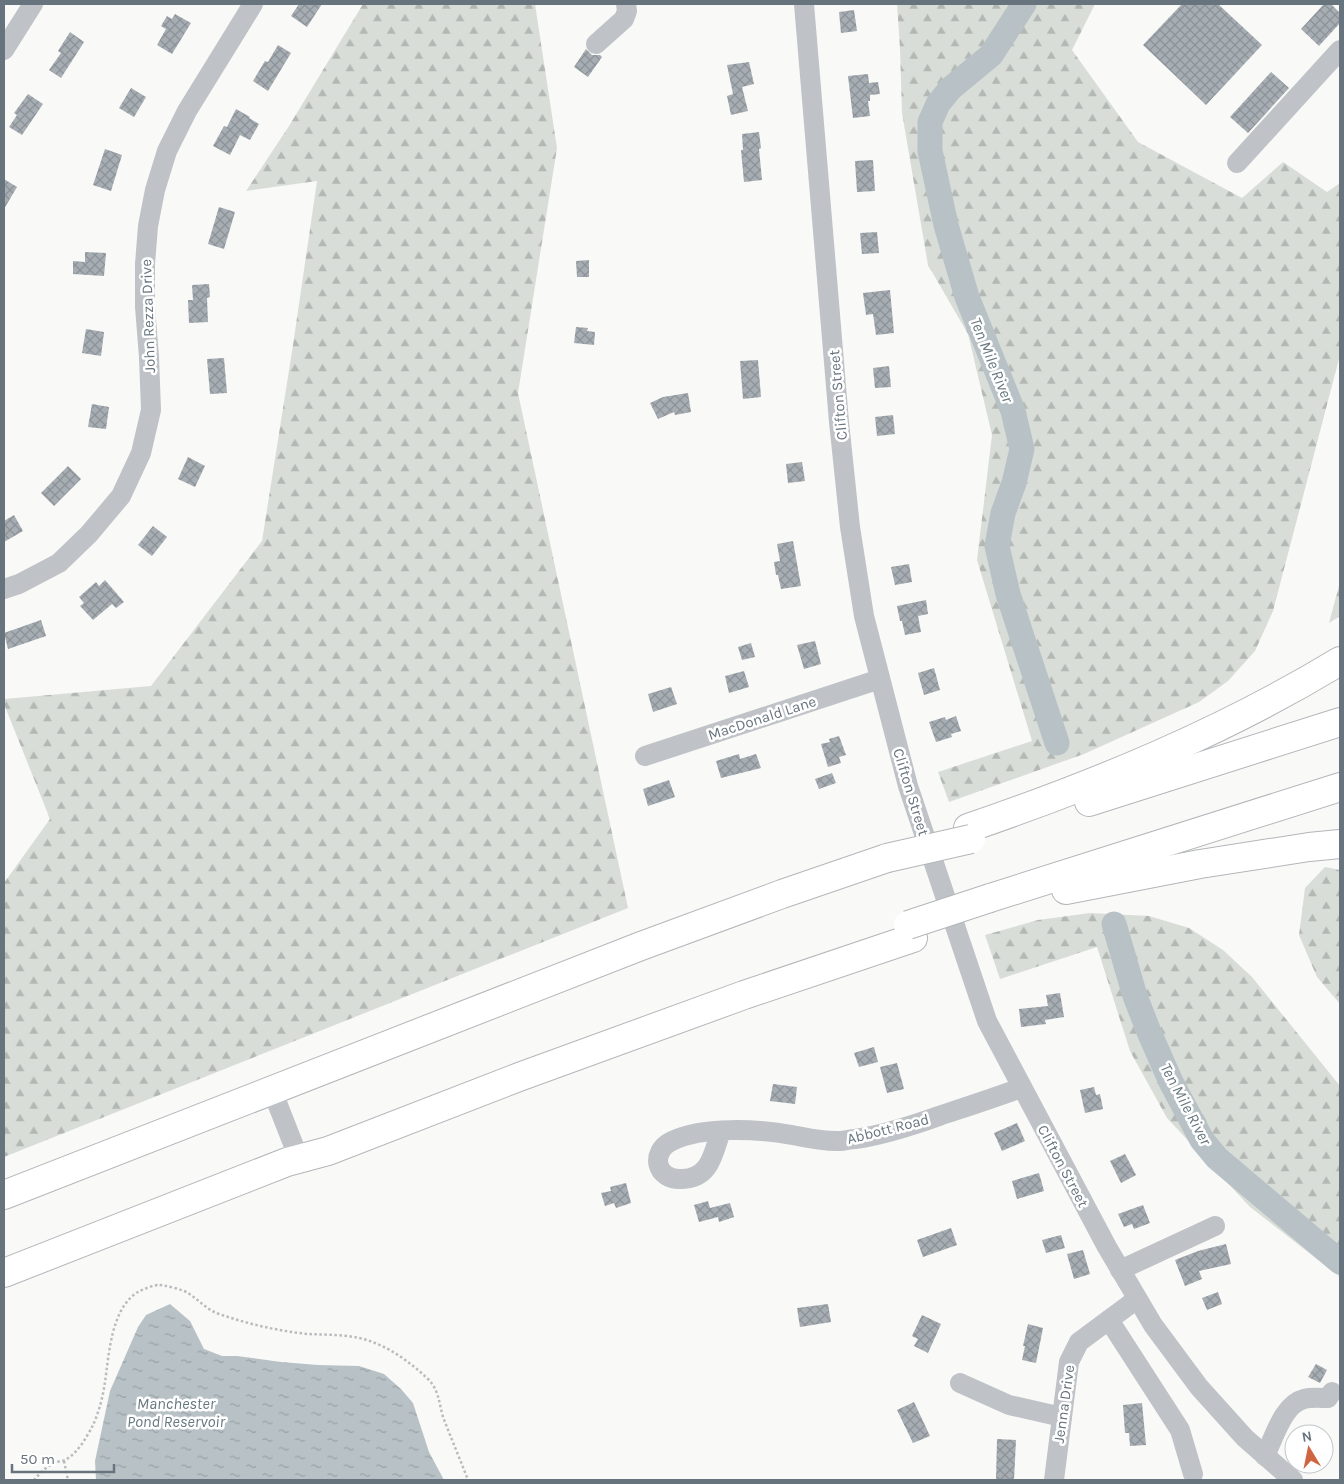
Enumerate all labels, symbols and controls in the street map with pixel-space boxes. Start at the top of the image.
street label: John Rezza Drive [137,259,159,373]
water label: Ten Mile River [966,315,1018,406]
street label: Clifton Street [825,349,851,441]
street label: MacDonald Lane [706,692,818,744]
street label: Clifton Street [889,746,933,838]
water label: Ten Mile River [1156,1060,1216,1149]
street label: Abbott Road [845,1110,931,1148]
street label: Clifton Street [1034,1122,1092,1211]
street label: Jenna Drive [1050,1364,1078,1444]
water label: Manchester Pond Reservoir [127,1394,226,1431]
north arrow [1284,1424,1334,1474]
text: N [1300,1427,1313,1446]
scale bar [12,1442,115,1474]
text: 50 m [20,1450,55,1468]

